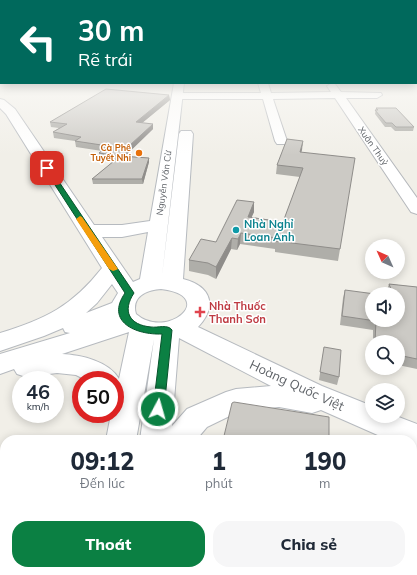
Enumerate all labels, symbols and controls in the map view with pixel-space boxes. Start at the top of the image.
text: 30 m [78,13,144,48]
icon: left [12,16,64,68]
text: Rẽ trái [78,48,133,71]
street label: Xuân Thuỷ [355,124,391,168]
place label: Cà Phê Tuyết Nhi [91,142,131,164]
marker: Cà Phê Tuyết Nhi [134,148,144,158]
street label: Nguyễn Văn Cừ [154,149,175,216]
pin [30,151,64,185]
icon: arrive [36,157,58,179]
place label: Nhà Nghỉ Loan Anh [244,217,295,244]
marker: Nhà Nghỉ Loan Anh [231,225,241,235]
north arrow [365,239,405,279]
map controls [365,239,405,423]
button: sound [365,287,405,327]
place label: Nhà Thuốc Thanh Sơn [209,299,266,326]
marker: Nhà Thuốc Thanh Sơn [194,306,206,318]
button: search [365,335,405,375]
street label: Hoàng Quốc Việt [247,356,347,414]
speed limit sign: 50 [72,371,124,423]
text: 46 [26,379,50,404]
button: layers [365,383,405,423]
position arrow [137,388,179,430]
text: km/h [27,400,49,413]
text: 09:12 [71,446,134,476]
text: 1 [212,446,226,476]
text: 190 [303,446,346,476]
text: Đến lúc [80,475,125,491]
text: phút [205,475,233,491]
text: m [319,475,330,491]
button: Thoát [12,521,205,567]
button: Chia sẻ [213,521,405,567]

